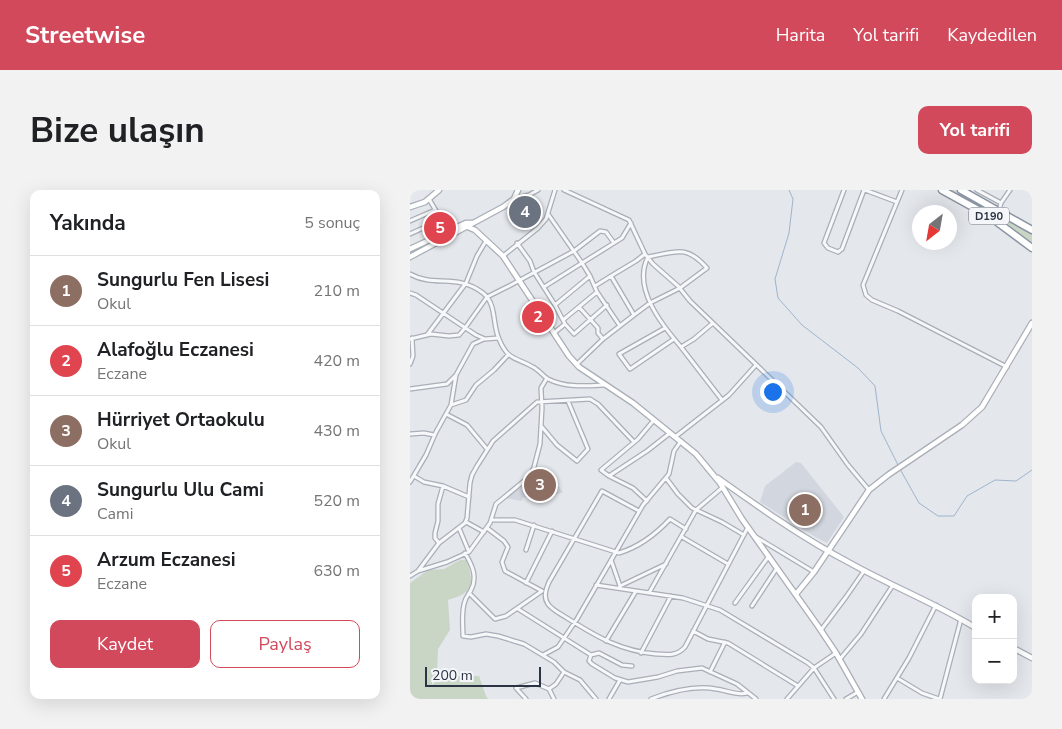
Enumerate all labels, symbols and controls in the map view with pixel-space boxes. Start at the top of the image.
text: Streetwise [25,19,145,51]
text: Harita [776,23,825,47]
text: Yol tarifi [853,23,919,47]
text: Kaydedilen [947,23,1037,47]
button: Yol tarifi [918,106,1032,154]
text: Bize ulaşın [30,107,205,154]
pin: 4 [509,193,541,231]
north arrow [912,205,957,250]
road number: D190 [969,208,1009,224]
text: Yakında [50,209,126,237]
pin: 5 [424,209,456,247]
text: 5 sonuç [304,212,360,234]
text: Sungurlu Fen Lisesi [97,267,269,293]
text: 1 [61,280,71,302]
text: 210 m [313,280,360,302]
text: Okul [97,293,131,315]
pin: 2 [522,298,554,336]
text: Alafoğlu Eczanesi [97,337,254,363]
text: 2 [61,350,71,372]
text: 420 m [313,350,360,372]
text: Eczane [97,363,147,385]
your location [760,379,786,405]
text: Hürriyet Ortaokulu [97,407,265,433]
text: 3 [61,420,71,442]
text: 430 m [313,420,360,442]
text: Okul [97,433,131,455]
pin: 3 [524,466,556,504]
text: Sungurlu Ulu Cami [97,477,264,503]
text: 4 [61,490,71,512]
text: 520 m [313,490,360,512]
pin: 1 [789,491,821,529]
text: Cami [97,503,133,525]
text: Arzum Eczanesi [97,547,236,573]
text: 5 [61,560,71,582]
text: 630 m [313,560,360,582]
text: Eczane [97,573,147,595]
map controls [972,594,1017,684]
button: + [972,594,1017,639]
button: Kaydet [50,620,200,668]
button: Paylaş [210,620,360,668]
button: − [972,639,1017,684]
scale bar [425,664,541,687]
text: 200 m [432,666,473,685]

